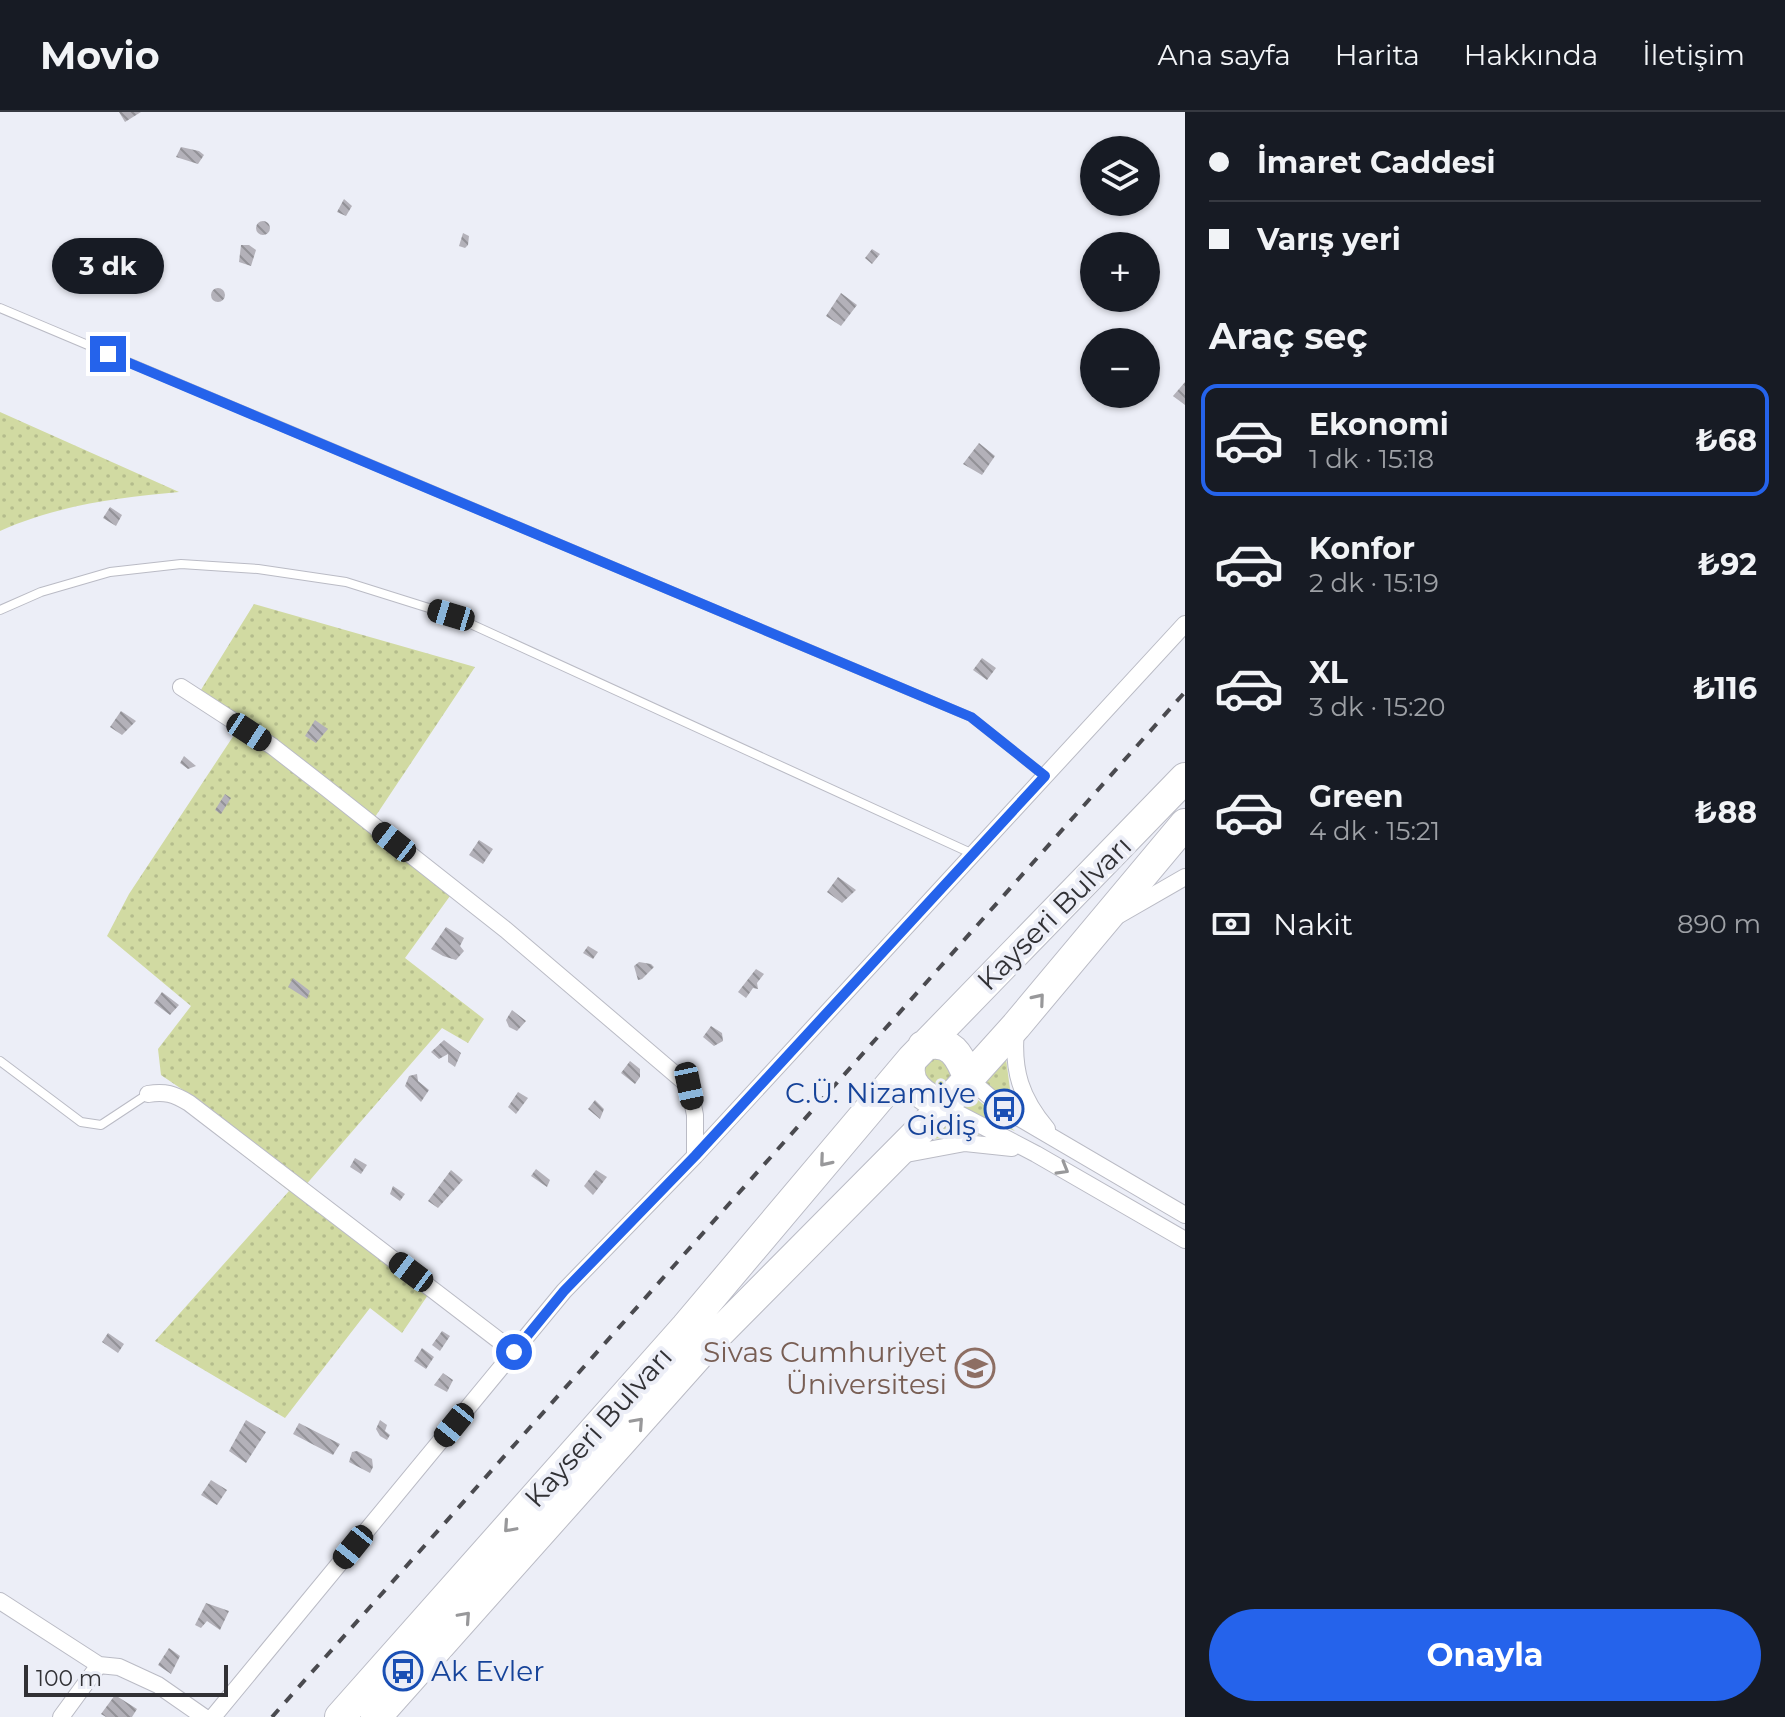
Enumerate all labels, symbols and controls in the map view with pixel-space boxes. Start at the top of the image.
text: Movio [40,32,160,79]
text: Ana sayfa [1157,38,1291,72]
text: Harita [1335,38,1420,72]
text: Hakkında [1464,38,1598,72]
text: İletişim [1642,38,1745,72]
map controls [1080,136,1160,408]
button: layers [1080,136,1160,216]
text: İmaret Caddesi [1257,144,1496,181]
text: Varış yeri [1257,221,1401,258]
button: + [1080,232,1160,312]
callout: 3 dk [52,238,164,294]
text: 3 dk [79,250,137,282]
text: Araç seç [1209,314,1368,358]
button: − [1080,328,1160,408]
route end [90,336,126,372]
icon: car [1213,404,1285,476]
text: Ekonomi [1309,406,1449,443]
text: ₺68 [1696,422,1757,459]
text: 1 dk · 15:18 [1309,443,1434,475]
icon: car [1213,528,1285,600]
text: Konfor [1309,530,1415,567]
text: ₺92 [1698,546,1757,583]
text: 2 dk · 15:19 [1309,567,1439,599]
car [425,597,477,633]
icon: car [1213,652,1285,724]
text: XL [1309,654,1348,691]
text: ₺116 [1693,670,1757,707]
text: 3 dk · 15:20 [1309,691,1445,723]
car [222,709,276,755]
icon: car [1213,776,1285,848]
text: Green [1309,778,1403,815]
text: ₺88 [1695,794,1757,831]
text: 4 dk · 15:21 [1309,815,1440,847]
car [368,818,420,866]
street label: Kayseri Bulvarı [970,829,1138,997]
icon: cash [1209,902,1253,946]
text: Nakit [1273,906,1353,943]
text: 890 m [1677,908,1761,940]
one-way arrow [1029,994,1044,1008]
car [672,1060,706,1112]
place label: C.Ü. Nizamiye Gidiş [785,1076,976,1142]
bus stop icon: C.Ü. Nizamiye Gidiş [983,1088,1025,1130]
one-way arrow [820,1152,835,1167]
one-way arrow [1054,1159,1068,1175]
car [385,1248,437,1296]
route start [496,1334,532,1370]
place label: Sivas Cumhuriyet Üniversitesi [703,1335,947,1401]
street label: Kayseri Bulvarı [517,1340,679,1514]
school or university icon: Sivas Cumhuriyet Üniversitesi [954,1347,996,1389]
car [430,1399,478,1451]
one-way arrow [629,1417,643,1432]
one-way arrow [504,1518,518,1533]
car [329,1521,377,1573]
button: Onayla [1209,1609,1761,1701]
one-way arrow [456,1612,471,1626]
bus stop icon: Ak Evler [382,1650,424,1692]
place label: Ak Evler [431,1654,544,1688]
scale bar [24,1661,228,1697]
text: 100 m [36,1665,102,1692]

